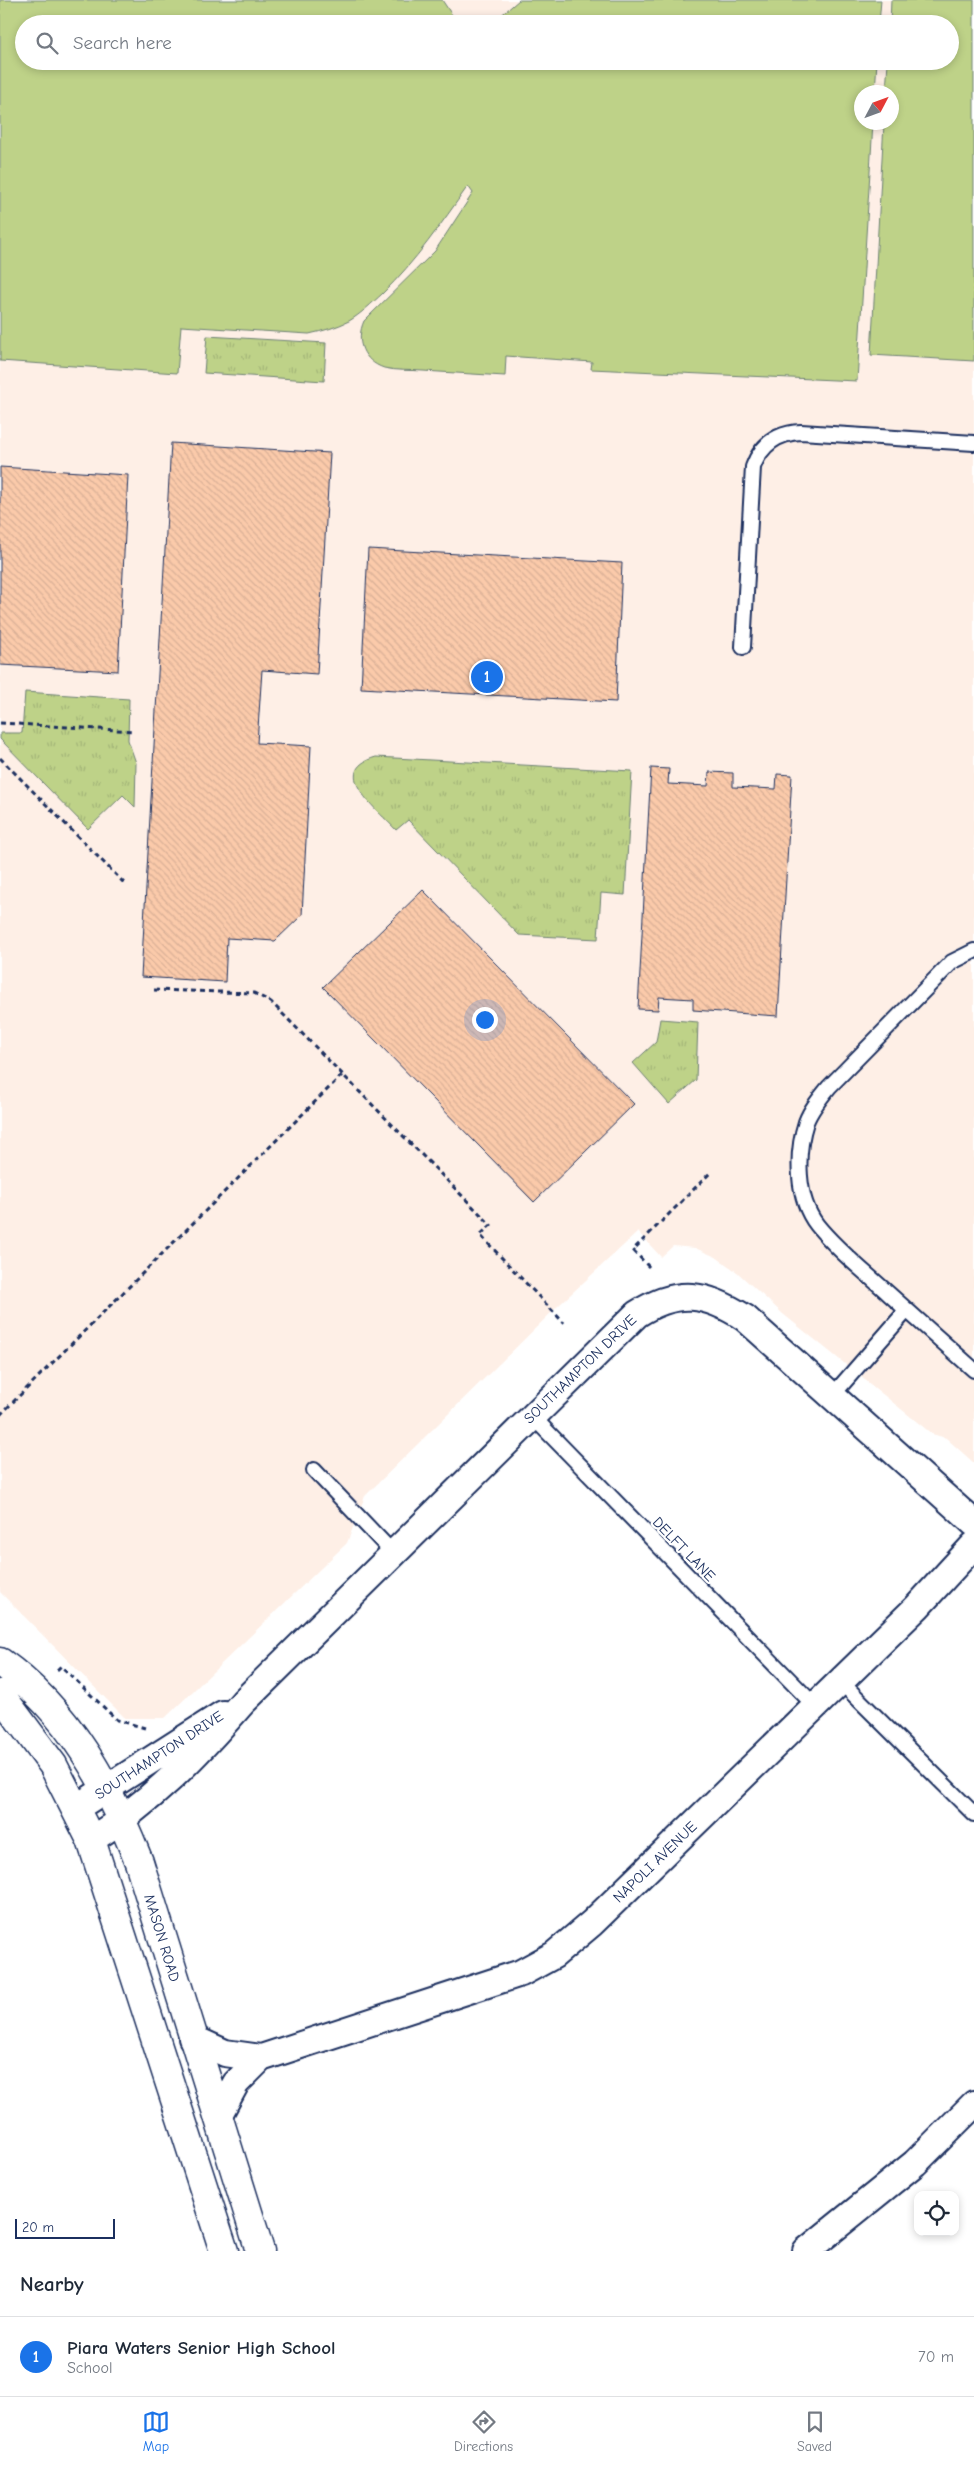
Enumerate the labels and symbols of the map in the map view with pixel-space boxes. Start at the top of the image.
north arrow [854,85,899,130]
pin: 1 [471,658,503,696]
your location [472,1007,498,1033]
street label: SOUTHAMPTON DRIVE [520,1311,640,1427]
street label: DELFT LANE [649,1513,719,1585]
street label: SOUTHAMPTON DRIVE [91,1707,227,1803]
street label: NAPOLI AVENUE [609,1818,701,1906]
street label: MASON ROAD [140,1892,184,1984]
scale bar [15,2216,115,2239]

